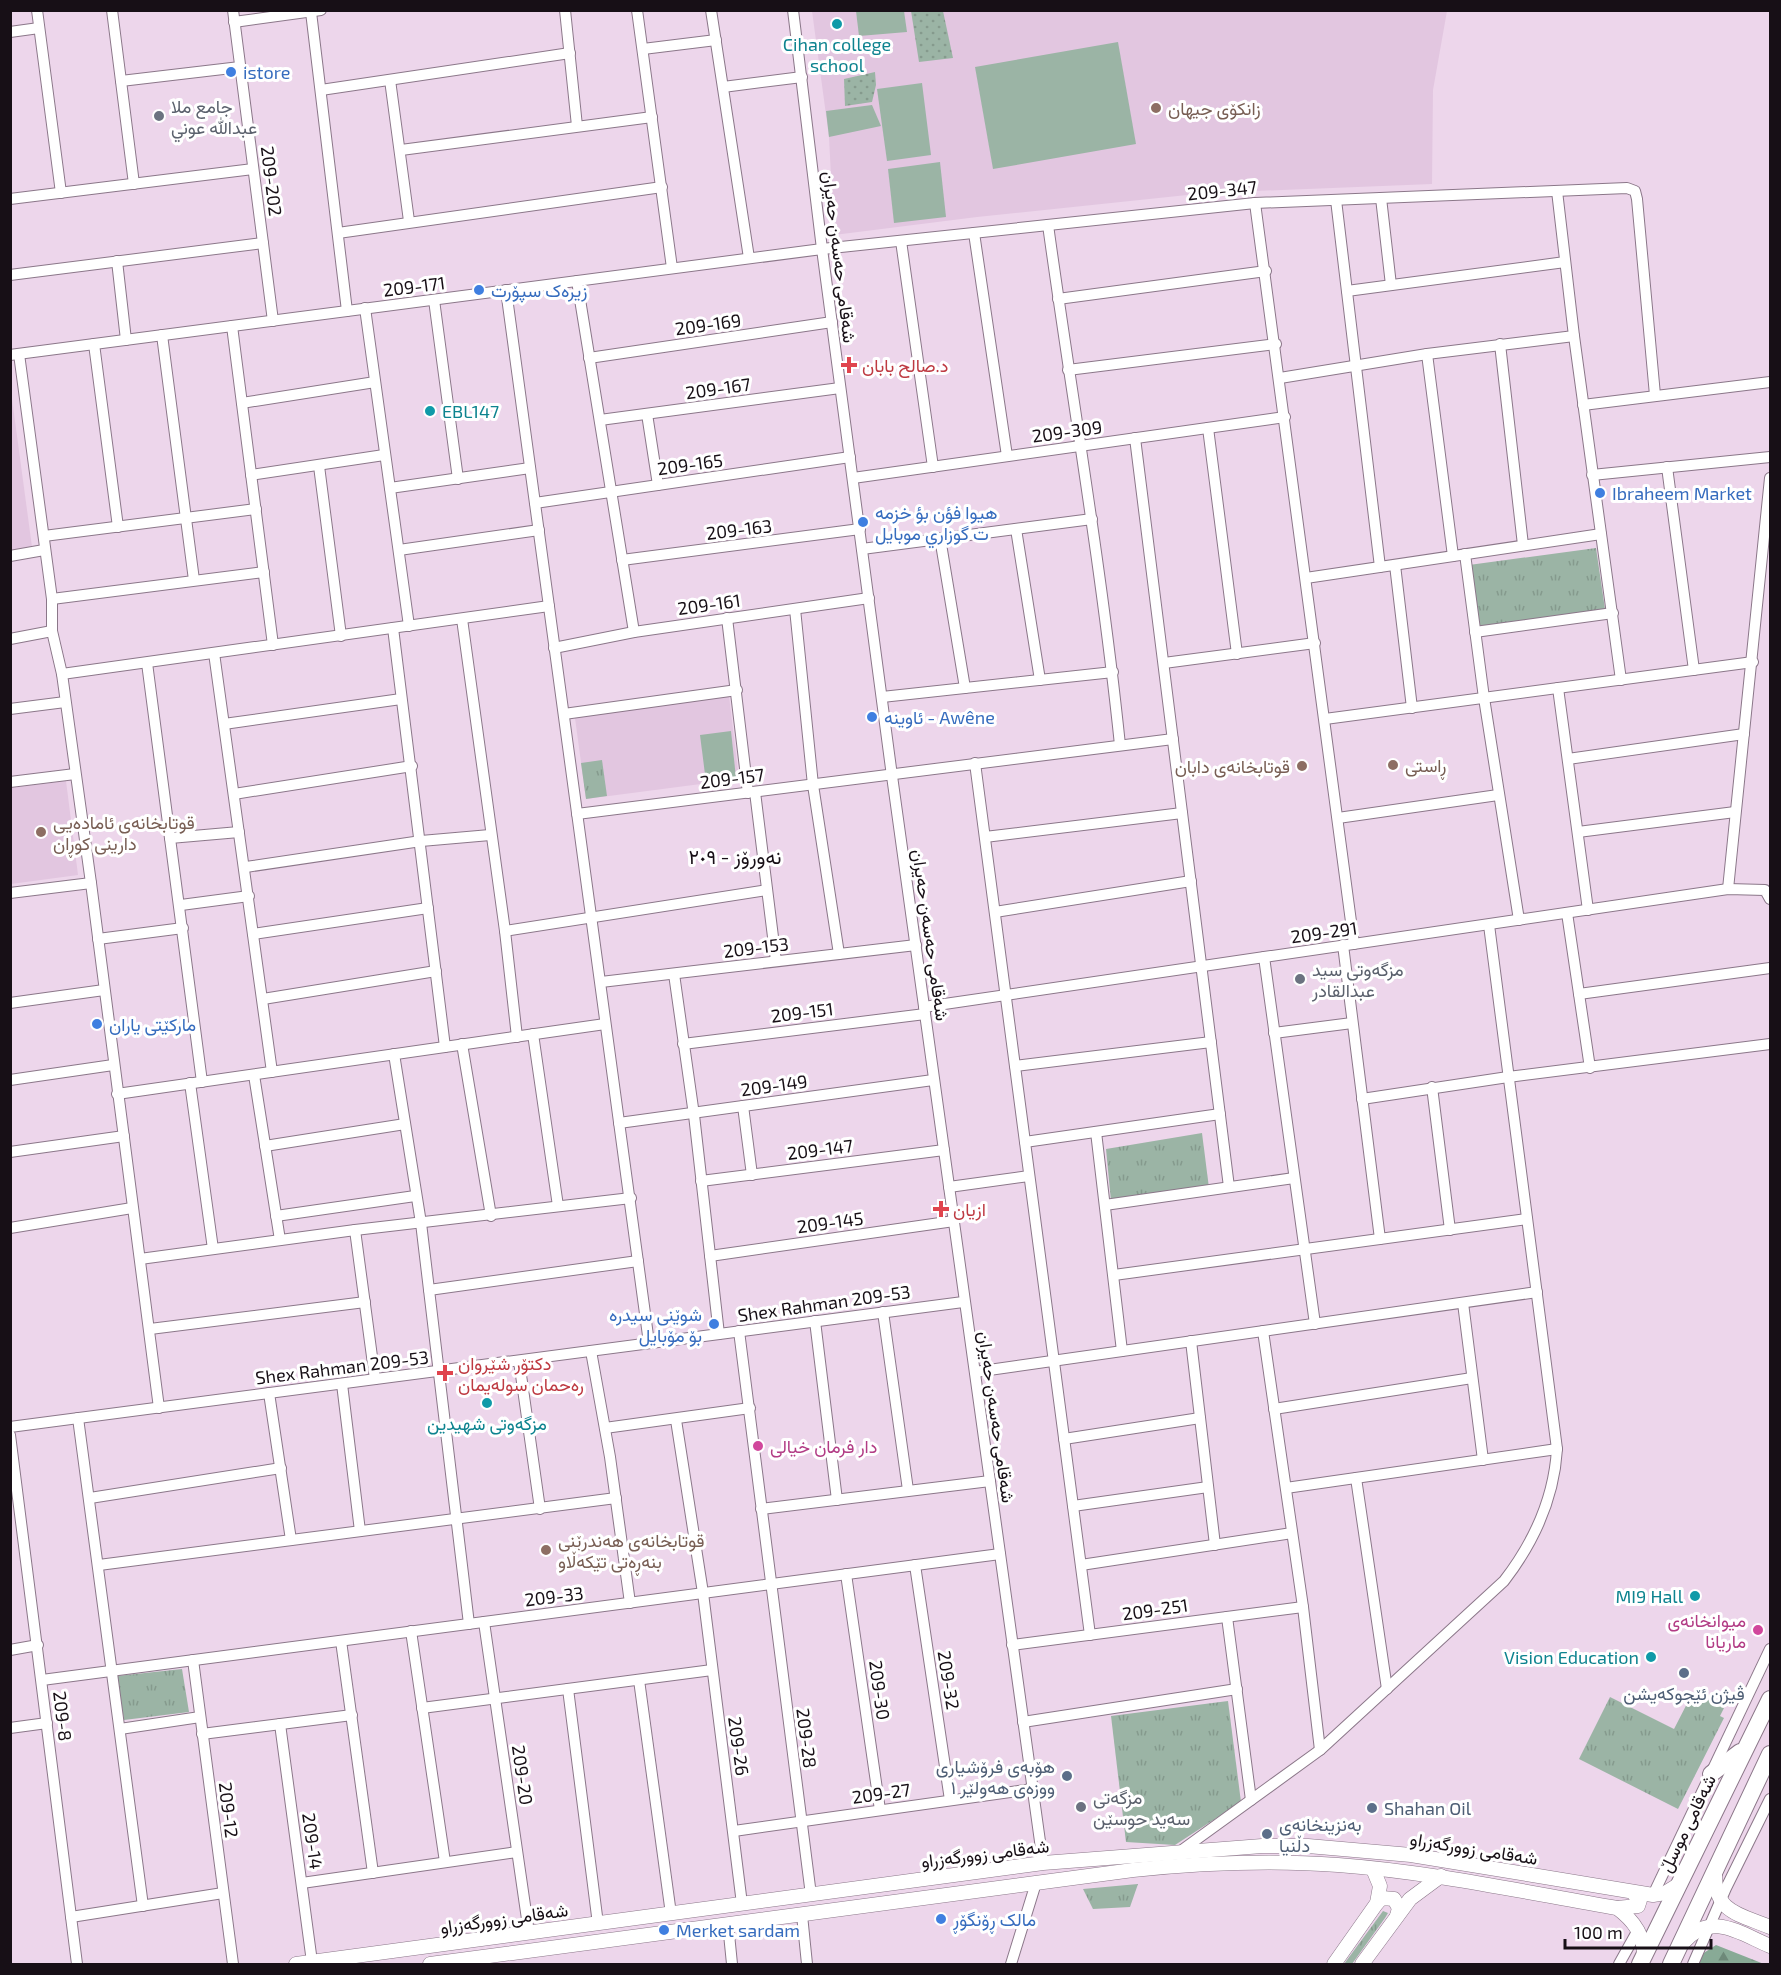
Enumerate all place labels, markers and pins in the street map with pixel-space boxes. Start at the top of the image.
marker: Cihan college school [830,17,844,31]
place label: Cihan college school [783,33,891,76]
place label: istore [243,61,290,83]
marker: istore [224,65,238,79]
place label: جامع ملا عبدالله عوني [171,95,257,143]
place label: زانکۆی جیھان [1168,97,1261,120]
marker: زانکۆی جیھان [1149,101,1163,115]
marker: جامع ملا عبدالله عوني [152,109,166,123]
place label: زیرەک سپۆرت [491,279,587,303]
marker: زیرەک سپۆرت [472,283,486,297]
place label: د.صالح بابان [862,354,948,378]
marker: د.صالح بابان [840,356,858,374]
place label: EBL147 [442,400,499,422]
marker: EBL147 [423,404,437,418]
place label: Ibraheem Market [1612,482,1752,504]
marker: Ibraheem Market [1593,486,1607,500]
place label: هيوا فؤن بؤ خزمه ت گوزاري موبايل [875,501,998,549]
marker: هيوا فؤن بؤ خزمه ت گوزاري موبايل [856,515,870,529]
place label: ئاوینە - Awêne [884,706,995,729]
marker: ئاوینە - Awêne [865,710,879,724]
place label: ڕاستی [1405,754,1446,780]
place label: قوتابخانەی دابان [1175,755,1290,778]
marker: ڕاستی [1386,758,1400,772]
marker: قوتابخانەی دابان [1295,759,1309,773]
place label: قوتابخانەی ئامادەیی دارینی کوڕان [53,811,195,858]
marker: قوتابخانەی ئامادەیی دارینی کوڕان [34,825,48,839]
place label: مزگەوتی سید عبدالقادر [1311,958,1404,1002]
marker: مزگەوتی سید عبدالقادر [1293,972,1307,986]
place label: مارکێتی یاران [109,1013,196,1036]
marker: مارکێتی یاران [90,1017,104,1031]
place label: ازيان [953,1198,986,1221]
marker: ازيان [934,1202,948,1216]
place label: شوێنی سیدرە بۆ مۆبایل [609,1303,702,1347]
marker: شوێنی سیدرە بۆ مۆبایل [707,1317,721,1331]
place label: دکتۆر شێروان رەحمان سولەیمان [458,1352,584,1396]
marker: دکتۆر شێروان رەحمان سولەیمان [436,1364,454,1382]
marker: مزگه‌وتی شهیدین [480,1396,494,1410]
place label: مزگه‌وتی شهیدین [427,1412,547,1435]
place label: دار فرمان خیالی [770,1435,877,1458]
marker: دار فرمان خیالی [751,1439,765,1453]
place label: قوتابخانەی هەندرێنی بنەڕەتی تێکەڵاو [558,1529,704,1576]
marker: قوتابخانەی هەندرێنی بنەڕەتی تێکەڵاو [539,1543,553,1557]
place label: MI9 Hall [1616,1585,1684,1607]
marker: MI9 Hall [1688,1589,1702,1603]
place label: میوانخانەی ماریانا [1667,1609,1746,1653]
marker: میوانخانەی ماریانا [1751,1623,1765,1637]
place label: Vision Education [1504,1646,1639,1668]
marker: Vision Education [1644,1650,1658,1664]
marker: ڤیژن ئێجوکەیشن [1677,1666,1691,1680]
place label: ڤیژن ئێجوکەیشن [1623,1682,1745,1705]
place label: هۆبەی فرۆشیاری ووزەی هەولێر ١ [936,1755,1055,1799]
marker: هۆبەی فرۆشیاری ووزەی هەولێر ١ [1060,1769,1074,1783]
place label: مزگەتی سەید حوسێن [1093,1786,1190,1830]
place label: Shahan Oil [1384,1797,1472,1819]
marker: مزگەتی سەید حوسێن [1074,1800,1088,1814]
marker: Shahan Oil [1365,1801,1379,1815]
place label: بەنزینخانەی دڵنیا [1279,1813,1362,1856]
marker: بەنزینخانەی دڵنیا [1260,1827,1274,1841]
place label: مالک ڕۆنگۆڕ [952,1908,1036,1934]
marker: مالک ڕۆنگۆڕ [934,1912,948,1926]
place label: Merket sardam [676,1919,800,1941]
marker: Merket sardam [657,1923,671,1937]

